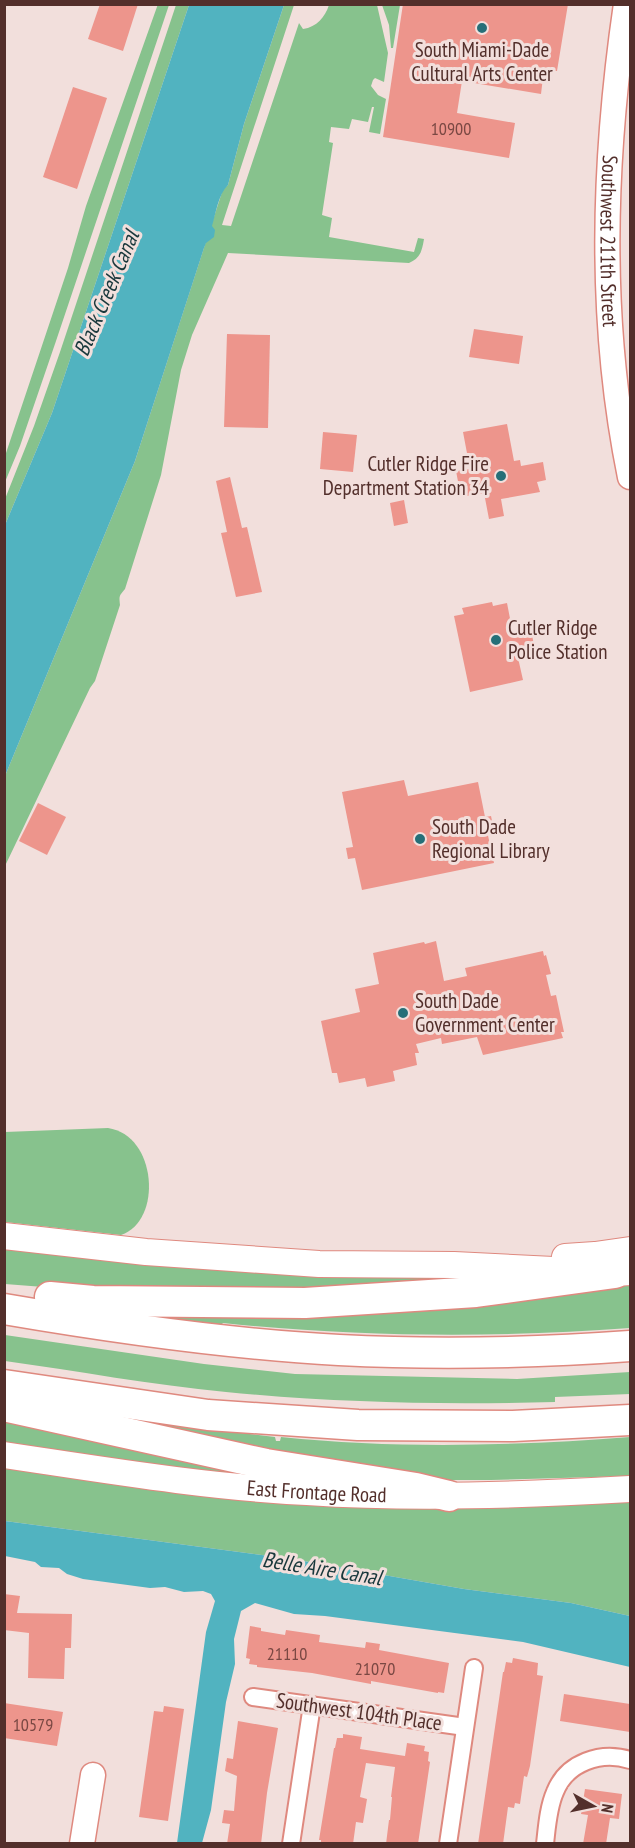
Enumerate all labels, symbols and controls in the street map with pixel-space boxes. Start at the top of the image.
marker: South Miami-Dade Cultural Arts Center [475,21,489,35]
place label: South Miami-Dade Cultural Arts Center [411,36,553,87]
house number: 10900 [431,117,471,140]
street label: Southwest 211th Street [594,154,624,328]
water label: Black Creek Canal [67,224,146,360]
place label: Cutler Ridge Fire Department Station 34 [323,450,490,501]
marker: Cutler Ridge Fire Department Station 34 [494,469,508,483]
place label: Cutler Ridge Police Station [508,614,607,665]
marker: Cutler Ridge Police Station [489,633,503,647]
place label: South Dade Regional Library [432,813,550,864]
marker: South Dade Regional Library [413,832,427,846]
place label: South Dade Government Center [415,987,555,1038]
marker: South Dade Government Center [396,1006,410,1020]
street label: East Frontage Road [246,1474,387,1508]
water label: Belle Aire Canal [261,1545,385,1592]
house number: 21110 [267,1642,307,1665]
house number: 21070 [355,1657,395,1680]
street label: Southwest 104th Place [275,1687,444,1736]
house number: 10579 [13,1713,53,1736]
north arrow [563,1776,623,1836]
text: N [597,1803,618,1814]

